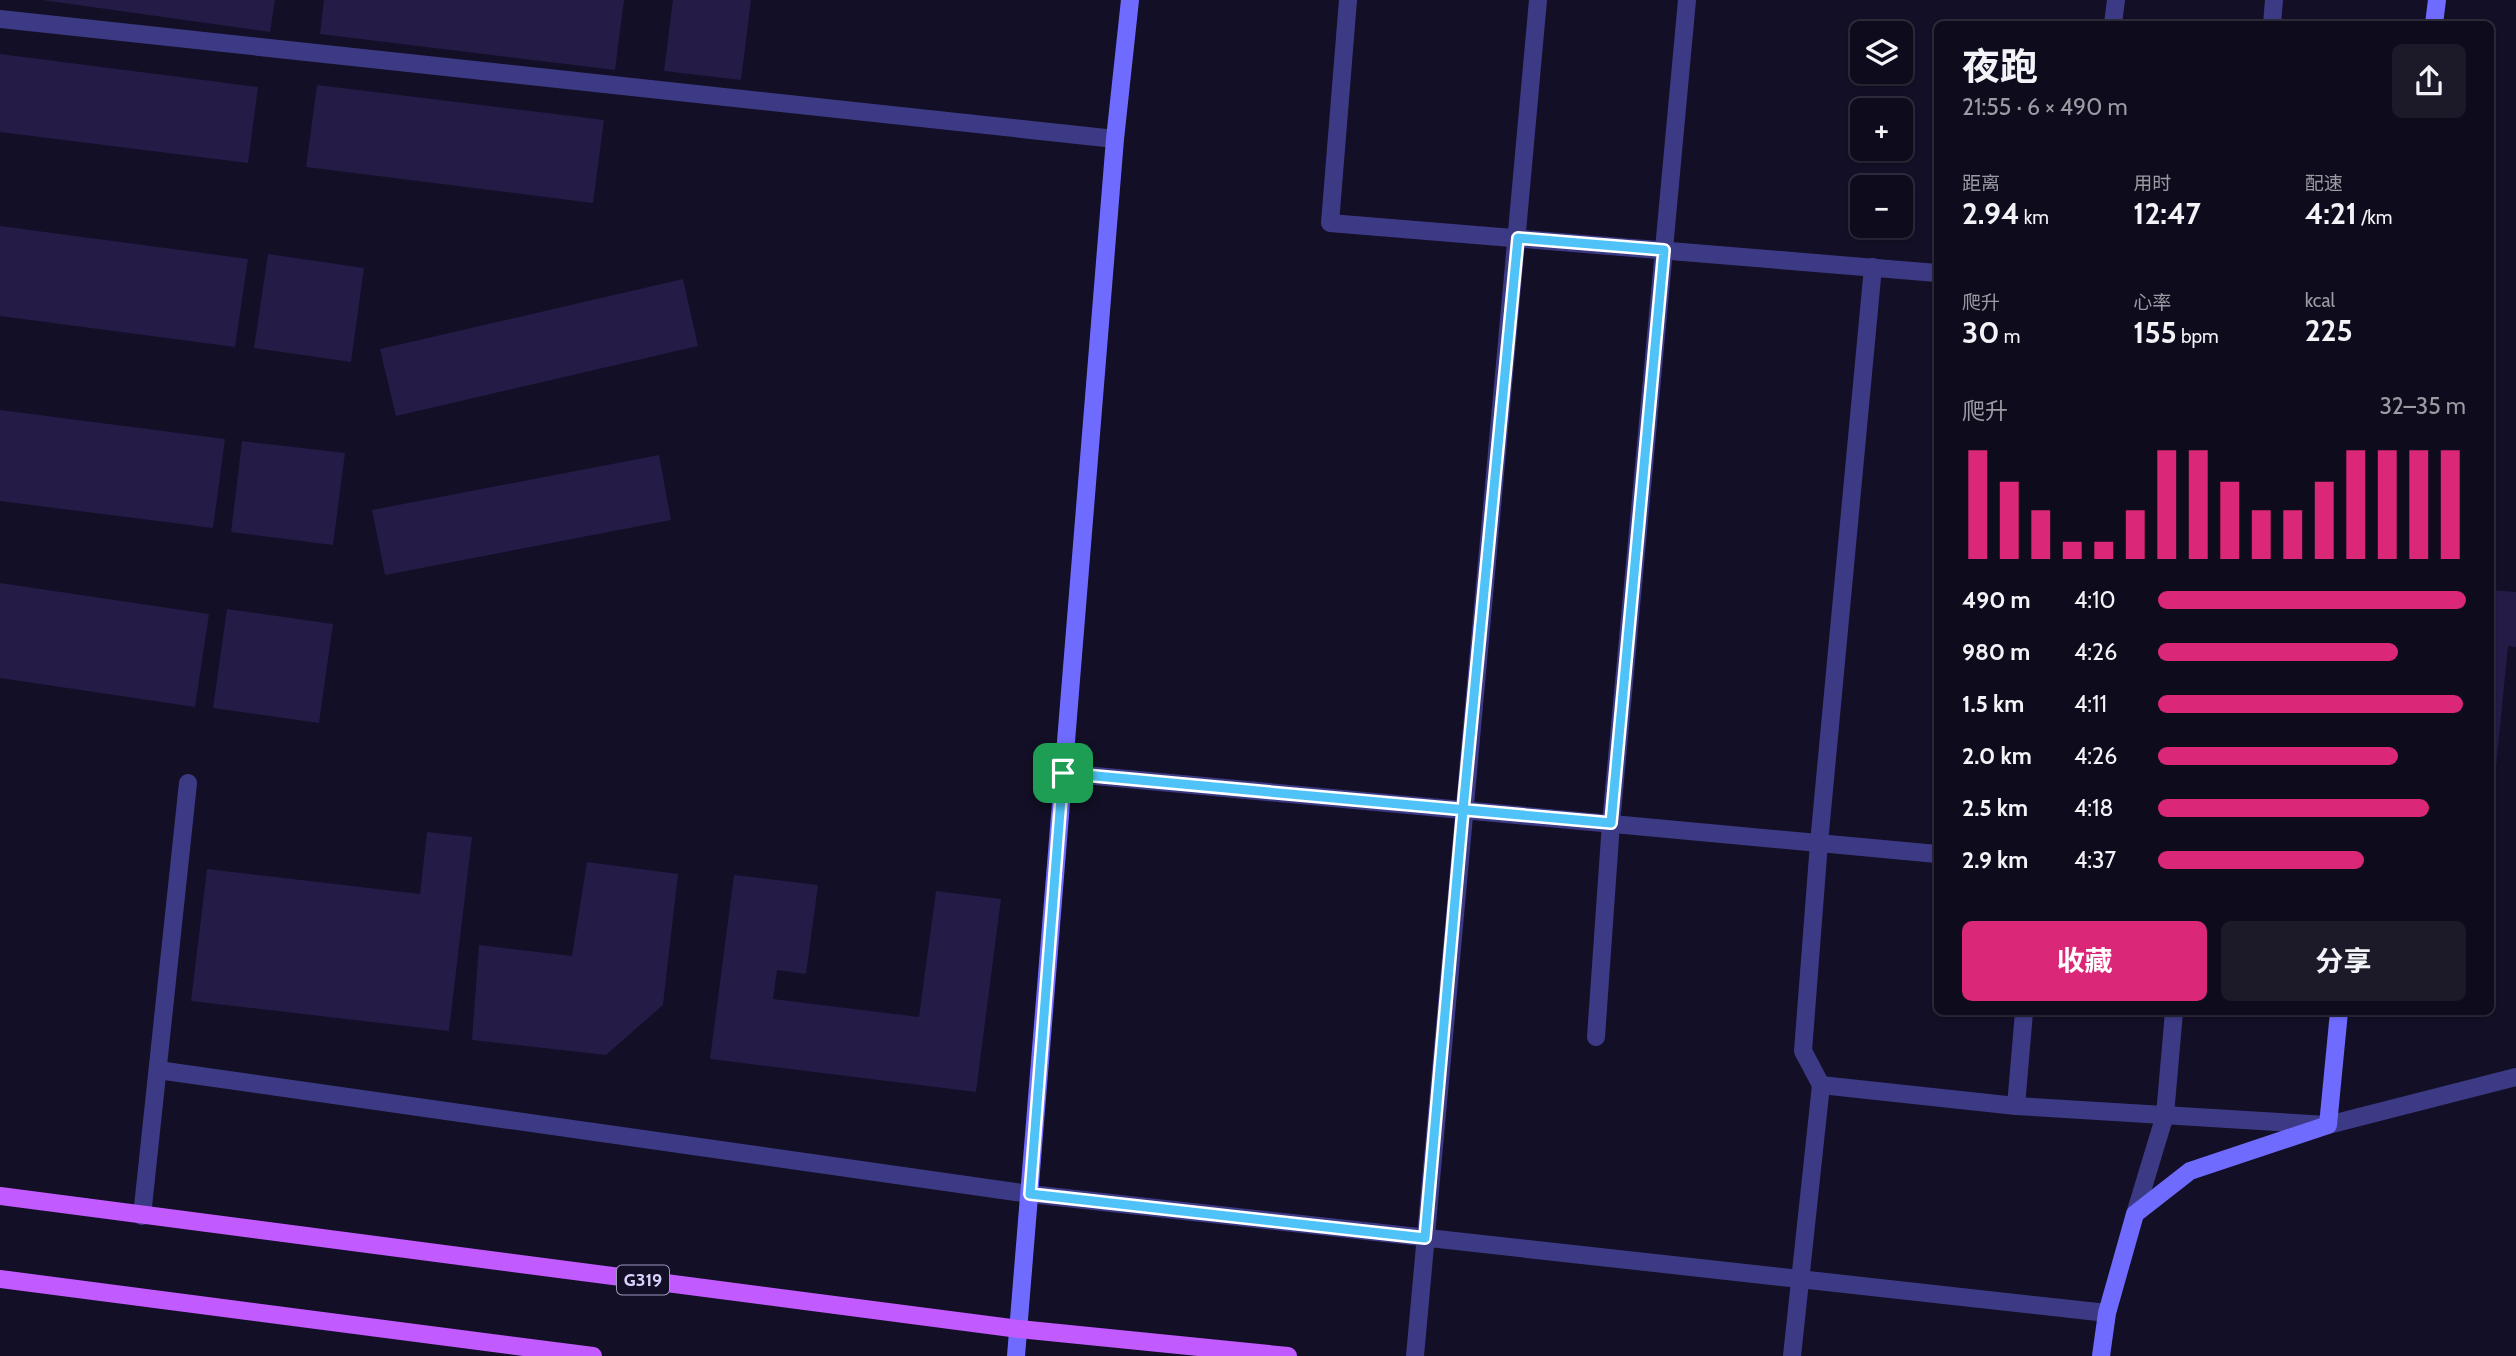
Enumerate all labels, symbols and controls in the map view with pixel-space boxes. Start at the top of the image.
map controls [1850,21,1913,238]
button: layers [1850,21,1913,84]
text: 夜跑 [1962,43,2038,90]
button: share [2392,44,2466,118]
text: 21:55 · 6 × 490 m [1962,93,2128,121]
button: + [1850,98,1913,161]
text: 距离 [1962,172,2000,195]
text: 用时 [2133,172,2171,195]
text: 配速 [2305,172,2343,195]
button: − [1850,175,1913,238]
text: 2.94 [1962,195,2020,232]
text: 12:47 [2133,195,2201,232]
text: 4:21 [2305,195,2357,232]
text: km [2020,206,2049,229]
text: /km [2357,206,2392,229]
text: kcal [2305,289,2335,312]
text: 爬升 [1962,291,2000,314]
text: 心率 [2133,291,2171,314]
text: 225 [2305,312,2353,349]
text: 30 [1962,314,1999,351]
text: 155 [2133,314,2177,351]
text: m [1999,325,2020,348]
text: bpm [2177,325,2219,348]
text: 32–35 m [2379,392,2466,420]
text: 爬升 [1962,397,2008,425]
text: 490 m [1962,586,2031,614]
text: 4:10 [2074,586,2116,614]
text: 980 m [1962,638,2030,666]
text: 4:26 [2074,638,2117,666]
text: 1.5 km [1962,690,2024,718]
text: 4:11 [2074,690,2107,718]
text: 2.0 km [1962,742,2032,770]
text: 4:26 [2074,742,2117,770]
pin [1033,743,1093,803]
icon: arrive [1044,754,1082,792]
text: 2.5 km [1962,794,2028,822]
text: 4:18 [2074,794,2114,822]
text: 2.9 km [1962,846,2028,874]
text: 4:37 [2074,846,2116,874]
button: 收藏 [1962,921,2207,1001]
button: 分享 [2221,921,2466,1001]
road number: G319 [617,1266,669,1294]

